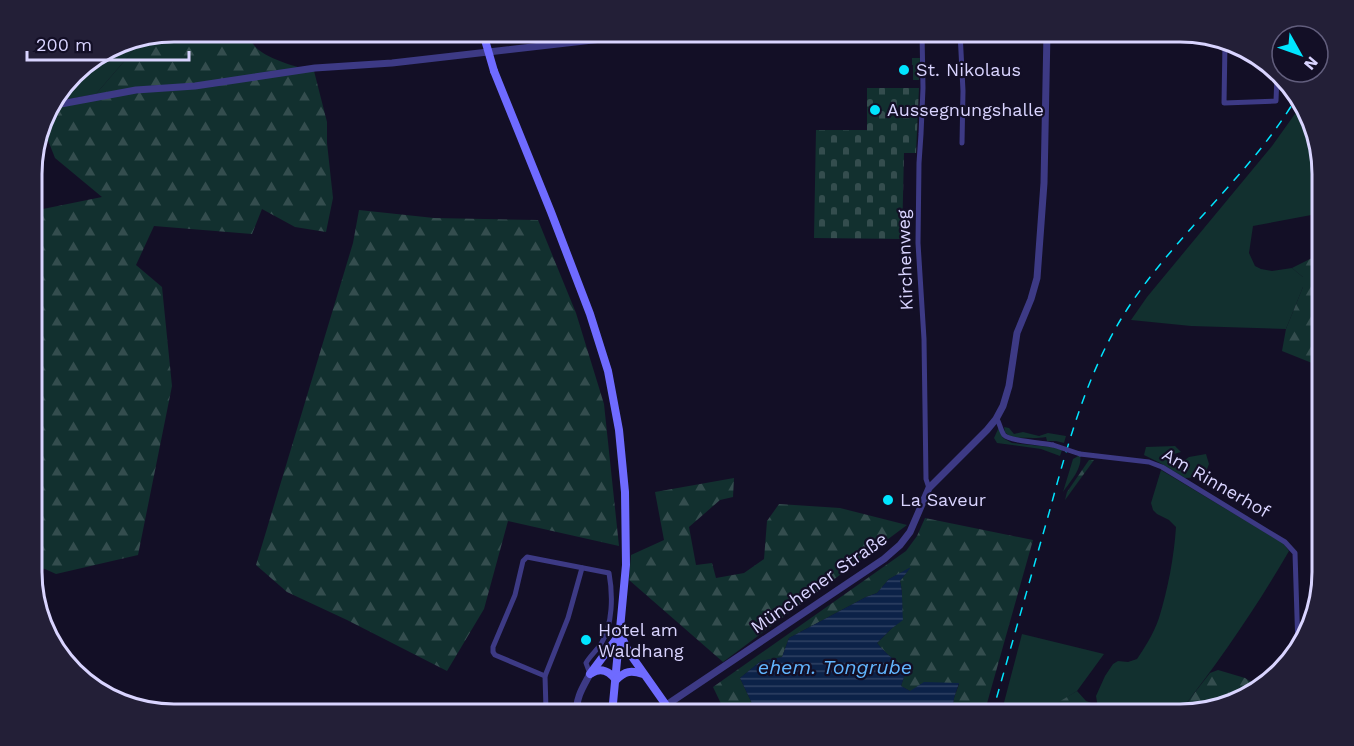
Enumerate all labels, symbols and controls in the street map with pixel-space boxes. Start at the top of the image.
scale bar [27,24,189,62]
north arrow [1270,24,1330,84]
text: 200 m [36,34,92,55]
text: N [1300,53,1322,74]
place label: St. Nikolaus [916,59,1021,80]
marker: St. Nikolaus [897,63,911,77]
place label: Aussegnungshalle [887,99,1044,120]
marker: Aussegnungshalle [868,103,882,117]
street label: Kirchenweg [892,209,917,311]
street label: Am Rinnerhof [1159,443,1274,522]
place label: La Saveur [900,489,986,510]
marker: La Saveur [881,493,895,507]
street label: Münchener Straße [747,528,891,638]
place label: Hotel am Waldhang [598,619,684,661]
marker: Hotel am Waldhang [579,633,593,647]
water label: ehem. Tongrube [758,655,912,679]

